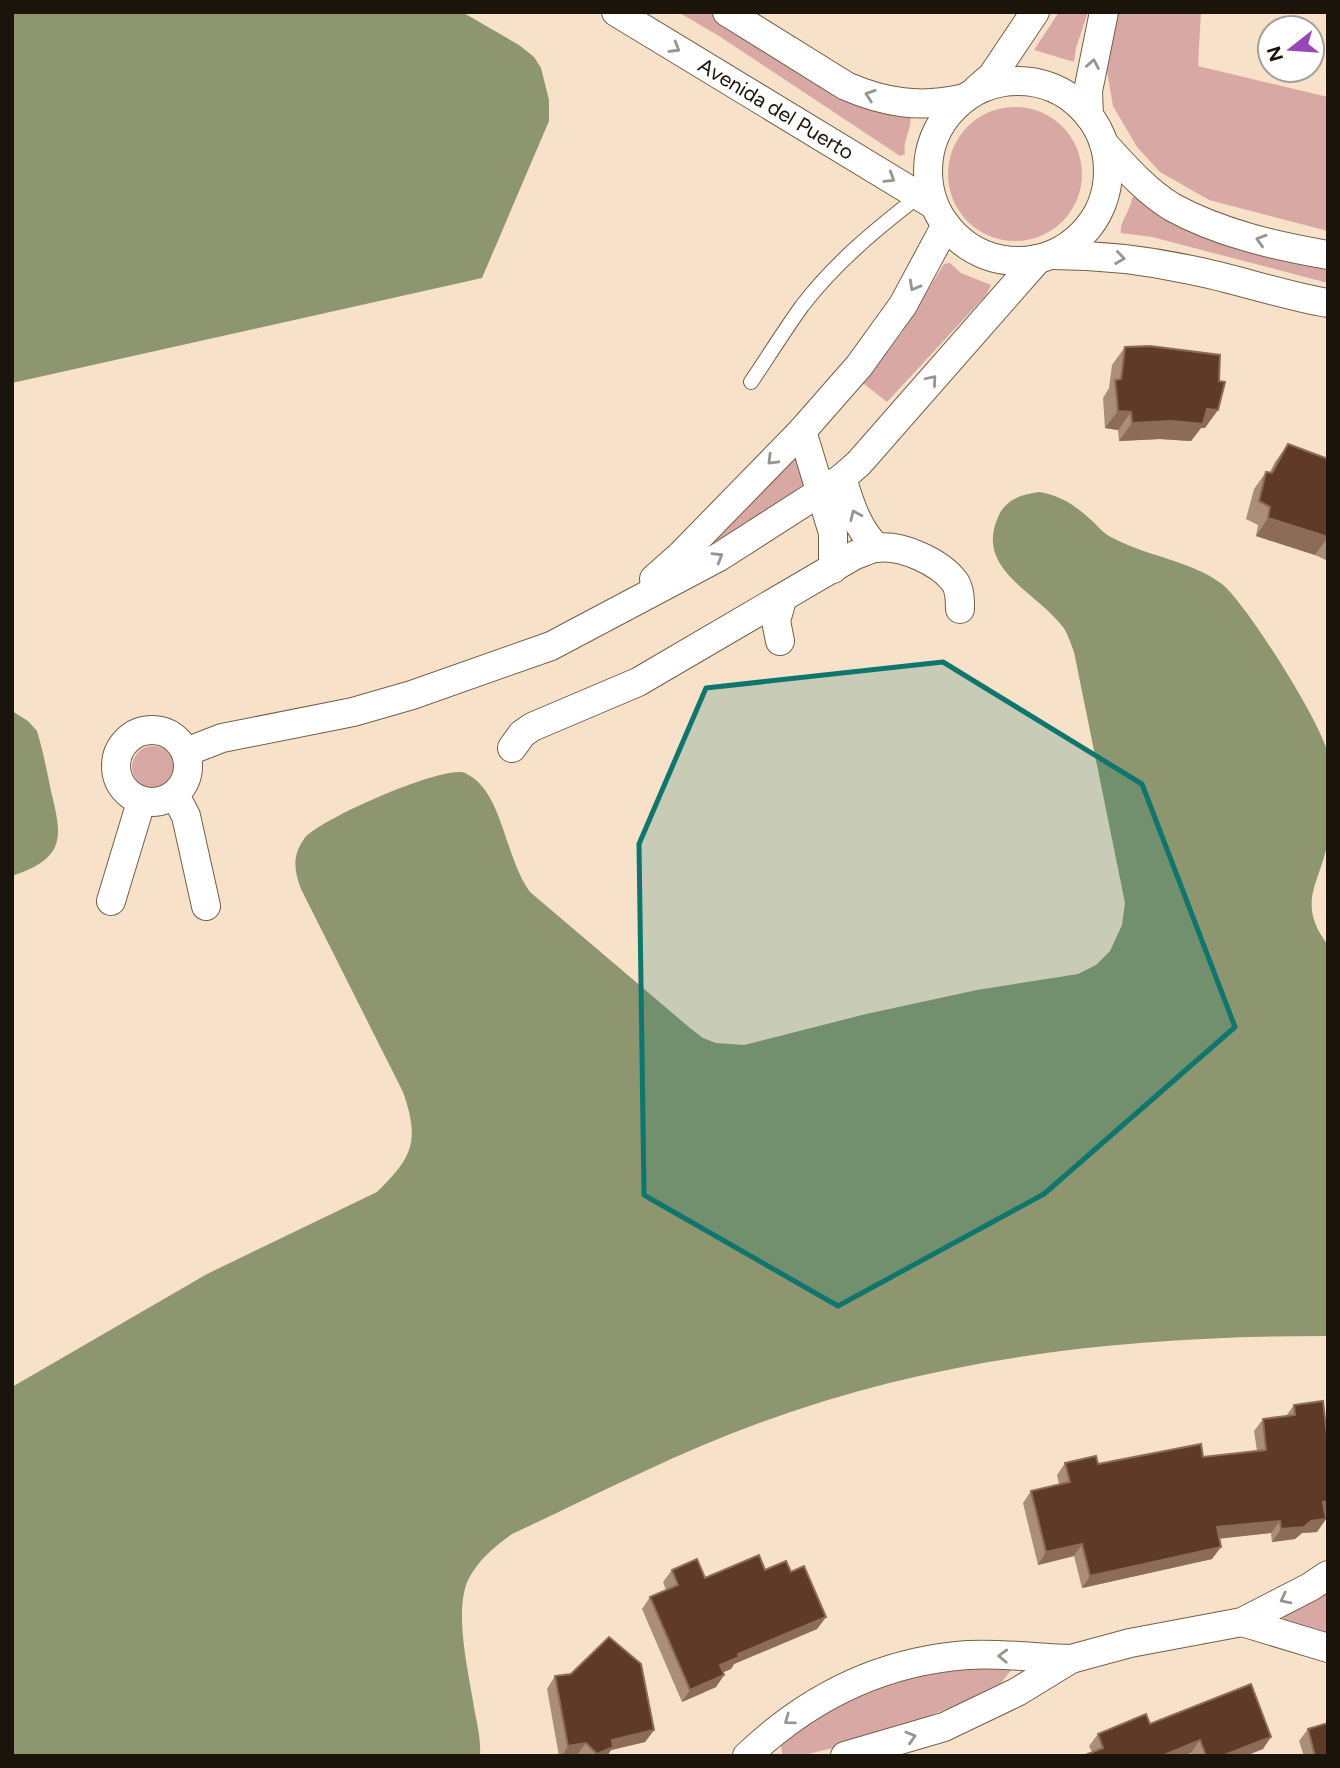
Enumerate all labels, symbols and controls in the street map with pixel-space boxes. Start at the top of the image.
north arrow [1256,14,1326,84]
one-way arrow [667,39,680,52]
text: N [1262,43,1288,64]
street label: Avenida del Puerto [694,52,859,165]
one-way arrow [1085,58,1100,70]
one-way arrow [865,89,877,103]
one-way arrow [883,170,896,183]
one-way arrow [1255,234,1267,249]
one-way arrow [1114,251,1126,266]
one-way arrow [909,278,922,291]
one-way arrow [924,376,936,389]
one-way arrow [768,452,781,465]
one-way arrow [849,510,863,523]
one-way arrow [710,552,723,565]
one-way arrow [1280,1591,1293,1605]
one-way arrow [997,1649,1008,1664]
one-way arrow [784,1711,797,1724]
one-way arrow [905,1731,917,1746]

